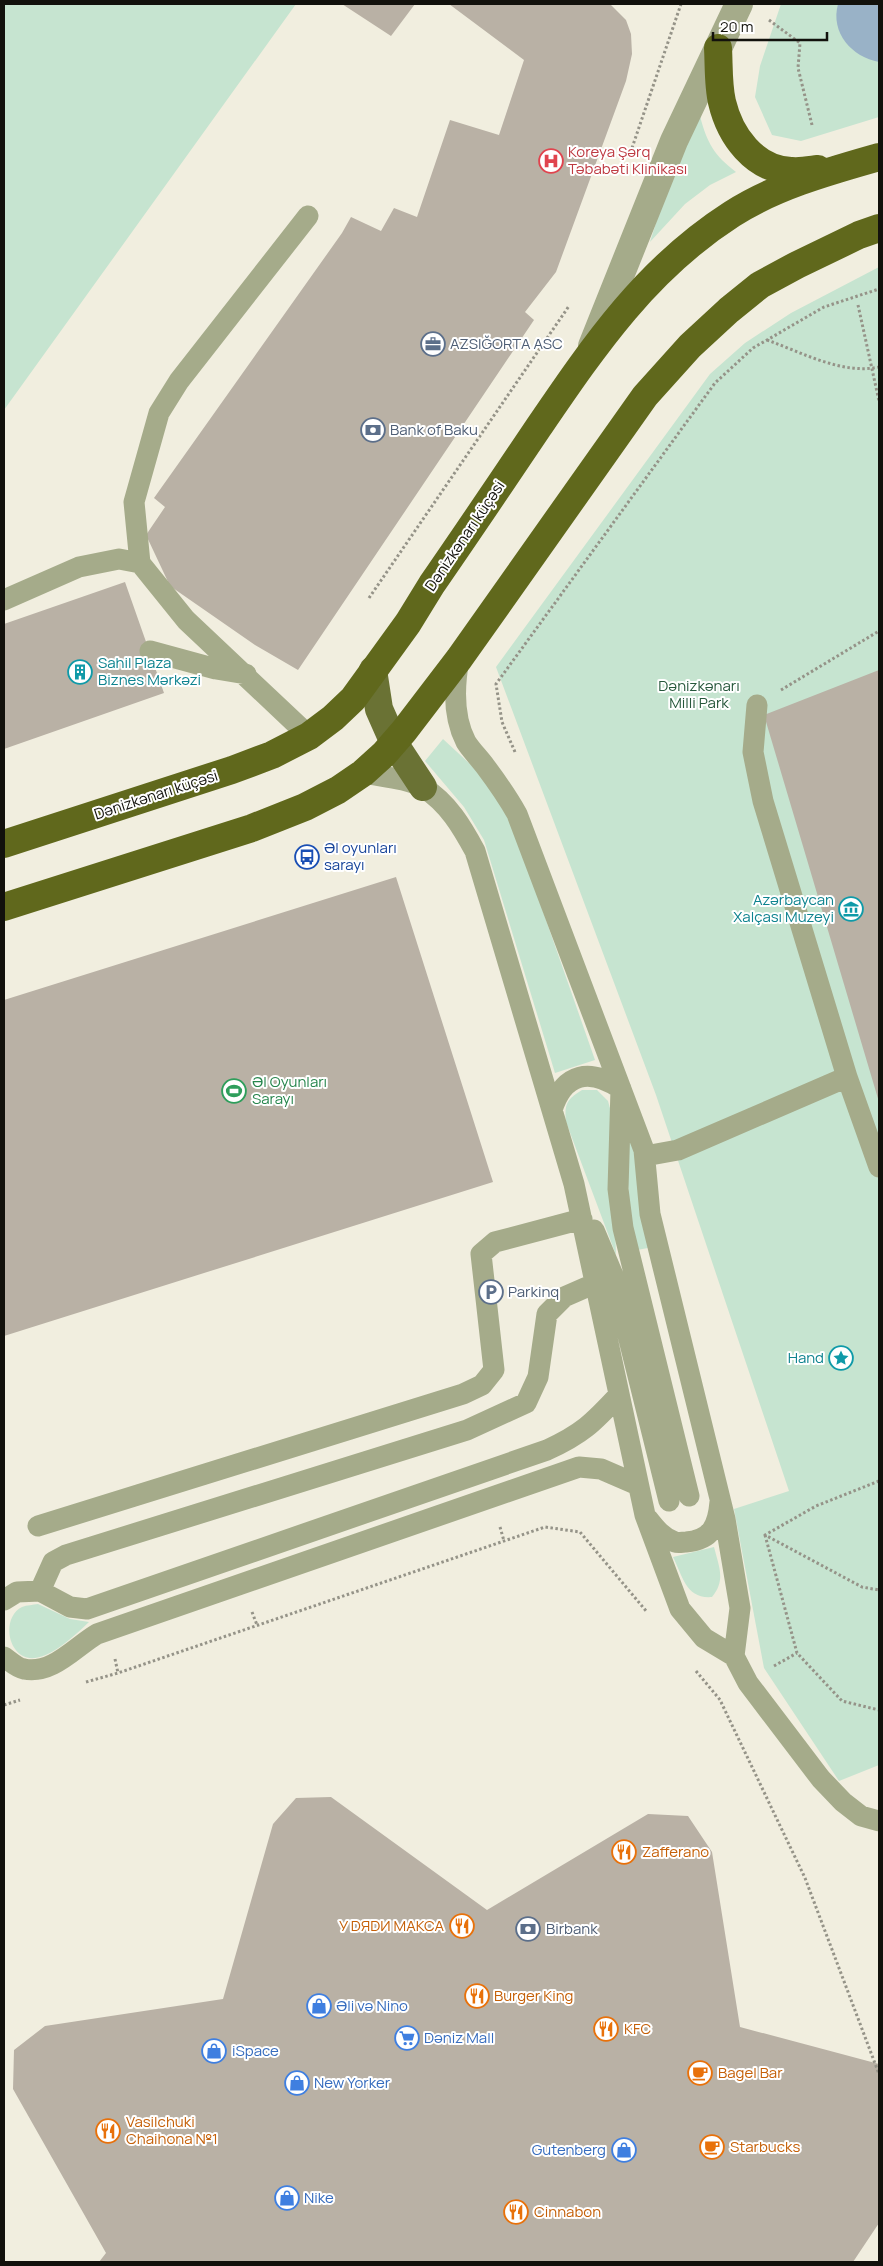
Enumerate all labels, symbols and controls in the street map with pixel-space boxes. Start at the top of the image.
scale bar [713,10,827,42]
text: 20 m [720,16,753,37]
place label: Koreya Şərq Təbabəti Klinikası [568,141,687,179]
hospital icon: Koreya Şərq Təbabəti Klinikası [538,148,564,174]
office icon: AZSIĞORTA ASC [420,331,446,357]
place label: AZSIĞORTA ASC [450,333,563,354]
bank icon: Bank of Baku [360,417,386,443]
place label: Bank of Baku [390,419,478,440]
street label: Dənizkənarı küçəsi [420,476,509,595]
place label: Sahil Plaza Biznes Mərkəzi [98,652,201,690]
building icon: Sahil Plaza Biznes Mərkəzi [67,659,93,685]
park label: Dənizkənarı Milli Park [658,675,740,713]
street label: Dənizkənarı küçəsi [91,765,220,824]
place label: Əl oyunları sarayı [324,837,397,875]
bus stop icon: Əl oyunları sarayı [294,844,320,870]
place label: Azərbaycan Xalçası Muzeyi [733,889,834,927]
museum icon: Azərbaycan Xalçası Muzeyi [838,896,864,922]
place label: Əl Oyunları Sarayı [252,1071,327,1109]
sports icon: Əl Oyunları Sarayı [221,1078,247,1104]
parking icon: Parkinq [478,1279,504,1305]
place label: Parkinq [508,1281,559,1302]
place icon: Hand [828,1345,854,1371]
place label: Hand [788,1347,824,1368]
restaurant icon: Zafferano [611,1839,637,1865]
place label: Zafferano [642,1841,709,1862]
restaurant icon: У DЯDИ МАКСА [449,1913,475,1939]
place label: У DЯDИ МАКСА [339,1915,444,1936]
bank icon: Birbank [515,1916,541,1942]
place label: Birbank [546,1918,598,1939]
restaurant icon: Burger King [464,1983,490,2009]
place label: Burger King [494,1985,573,2006]
shop icon: Əli və Nino [306,1993,332,2019]
place label: Əli və Nino [336,1995,408,2016]
restaurant icon: KFC [593,2016,619,2042]
place label: KFC [624,2018,651,2039]
supermarket icon: Dəniz Mall [394,2025,420,2051]
place label: Dəniz Mall [424,2027,494,2048]
shop icon: iSpace [201,2038,227,2064]
place label: iSpace [232,2040,279,2061]
cafe icon: Bagel Bar [687,2060,713,2086]
place label: Bagel Bar [718,2062,783,2083]
shop icon: New Yorker [284,2070,310,2096]
place label: New Yorker [314,2072,391,2093]
place label: Vasilchuki Chaihona №1 [126,2111,218,2149]
restaurant icon: Vasilchuki Chaihona №1 [95,2118,121,2144]
cafe icon: Starbucks [699,2134,725,2160]
place label: Starbucks [730,2136,800,2157]
shop icon: Gutenberg [611,2137,637,2163]
place label: Gutenberg [532,2139,606,2160]
shop icon: Nike [274,2185,300,2211]
place label: Nike [304,2187,334,2208]
restaurant icon: Cinnabon [503,2199,529,2225]
place label: Cinnabon [534,2201,601,2222]

